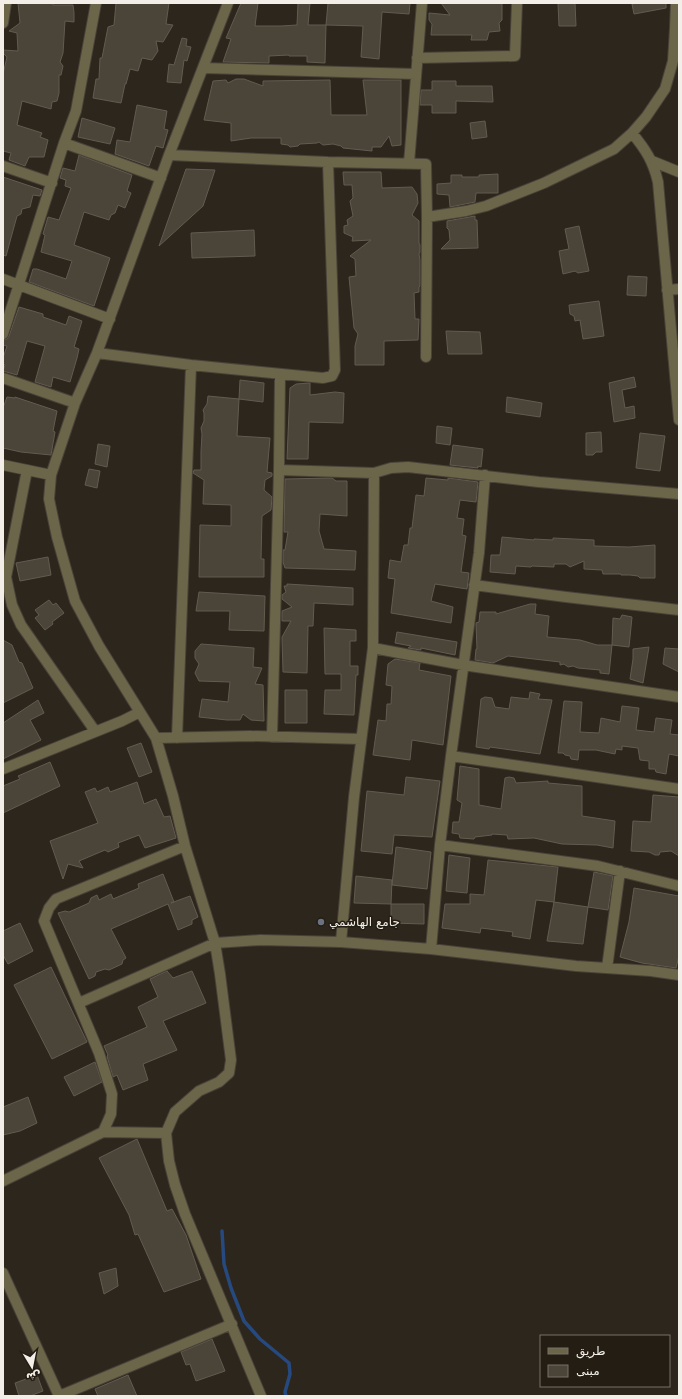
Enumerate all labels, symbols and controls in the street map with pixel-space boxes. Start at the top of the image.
place label: جامع الهاشمي [329,915,400,929]
marker: جامع الهاشمي [316,917,326,927]
legend [540,1335,670,1387]
text: طريق [576,1344,606,1359]
north arrow [12,1347,52,1387]
text: مبنى [576,1364,600,1378]
text: ش [25,1369,42,1384]

